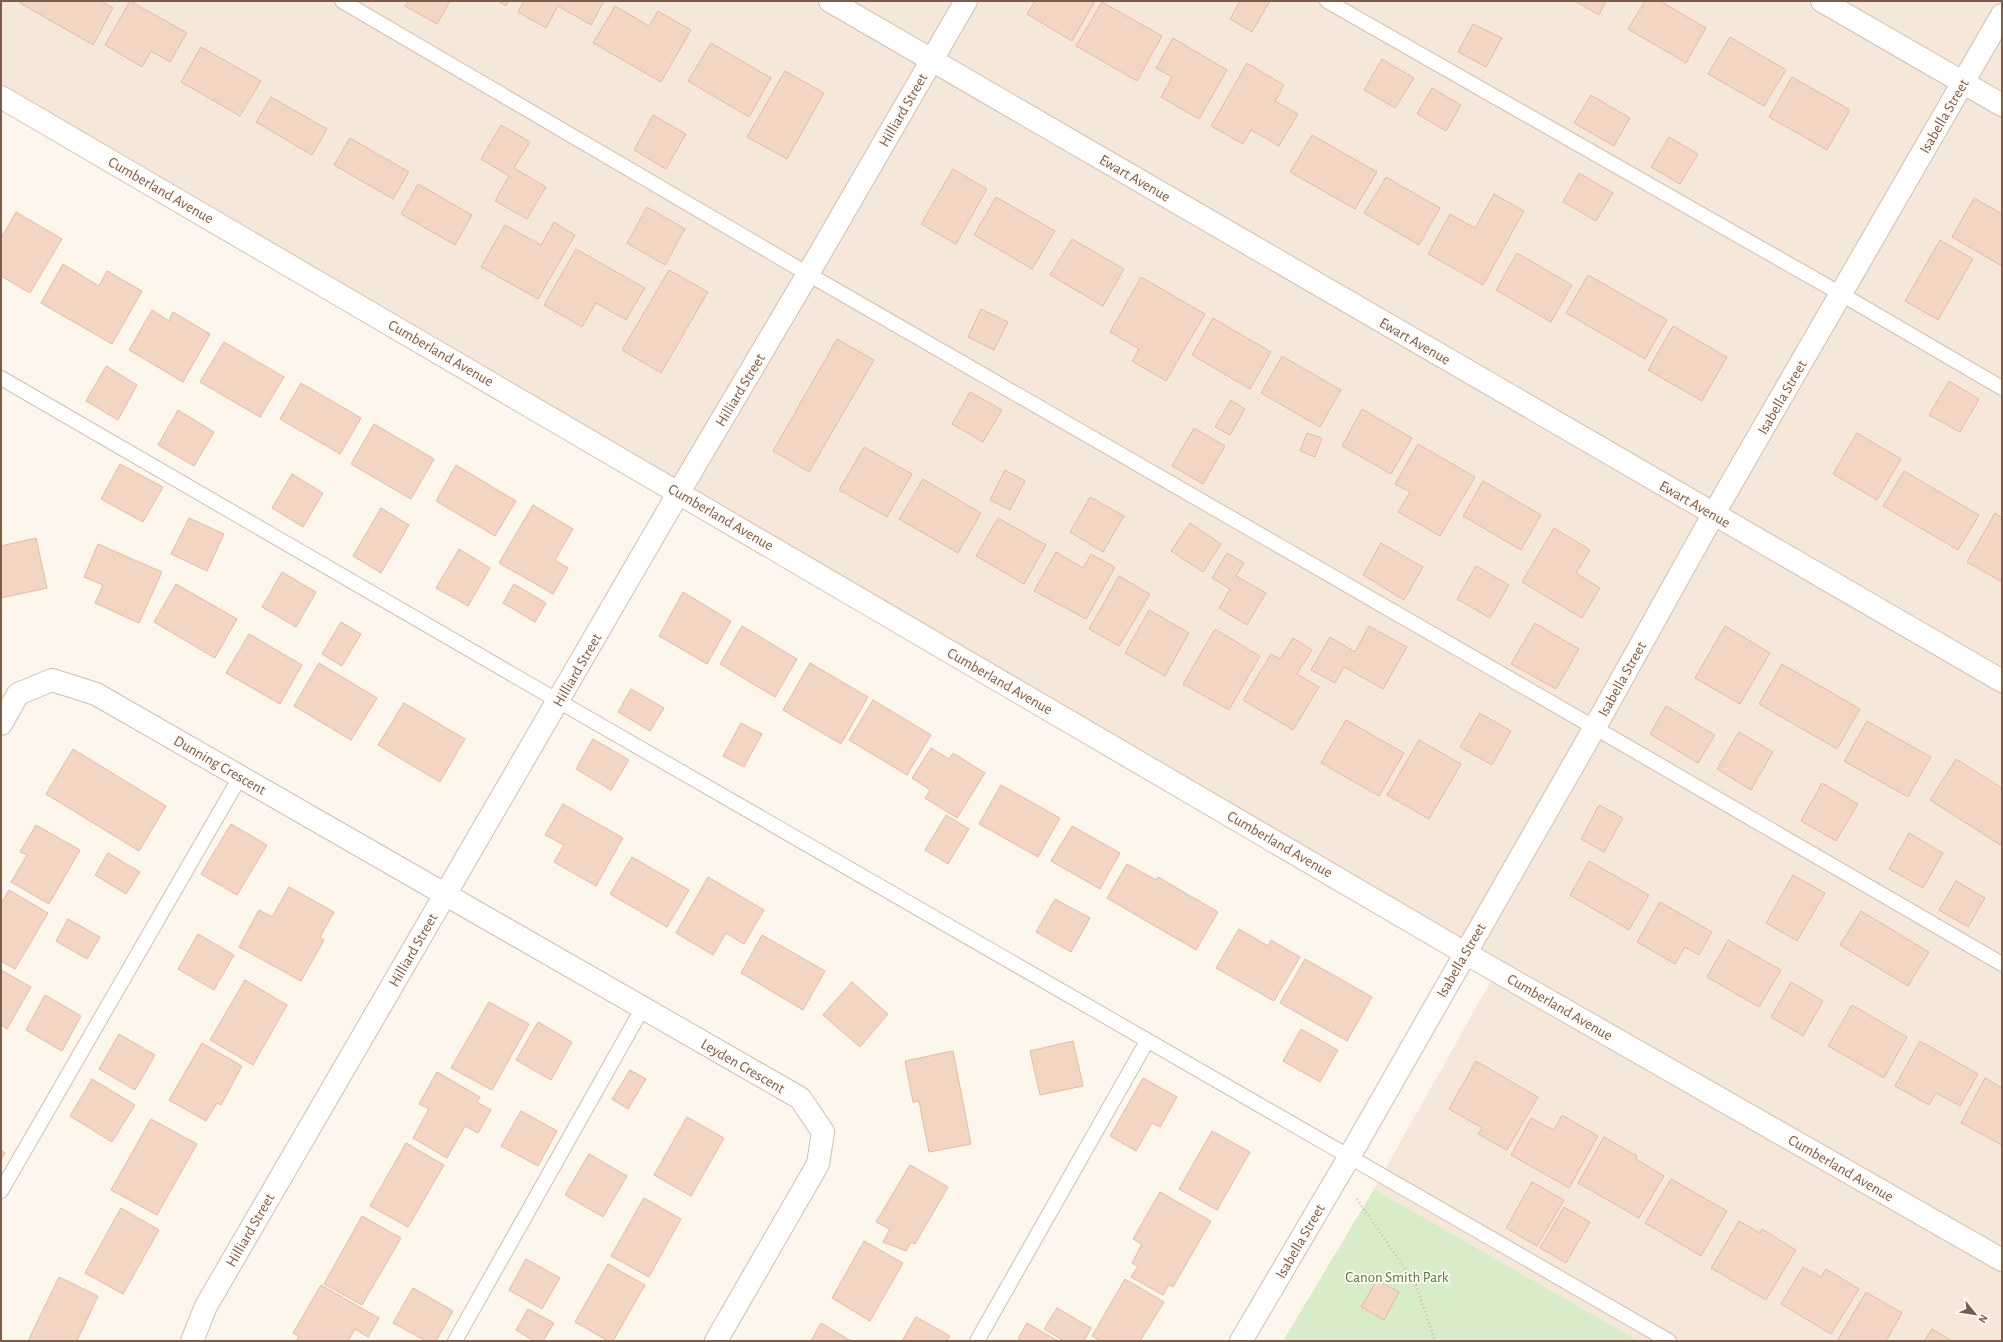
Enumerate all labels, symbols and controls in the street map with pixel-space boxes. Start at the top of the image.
street label: Hilliard Street [876,71,931,150]
street label: Isabella Street [1917,76,1972,156]
street label: Ewart Avenue [1097,152,1173,205]
street label: Cumberland Avenue [106,154,216,227]
street label: Ewart Avenue [1377,315,1453,368]
street label: Cumberland Avenue [386,317,496,390]
street label: Hilliard Street [713,351,768,429]
street label: Isabella Street [1755,357,1810,437]
street label: Ewart Avenue [1657,478,1733,531]
street label: Cumberland Avenue [666,481,776,554]
street label: Hilliard Street [550,631,605,710]
street label: Isabella Street [1596,639,1649,719]
street label: Cumberland Avenue [945,645,1055,718]
street label: Dunning Crescent [171,733,269,798]
street label: Cumberland Avenue [1225,808,1335,881]
street label: Hilliard Street [386,911,441,990]
street label: Isabella Street [1434,920,1489,1000]
street label: Cumberland Avenue [1505,971,1615,1044]
street label: Leyden Crescent [698,1036,787,1097]
street label: Cumberland Avenue [1786,1132,1896,1205]
street label: Hilliard Street [223,1191,278,1270]
street label: Isabella Street [1273,1201,1328,1281]
park label: Canon Smith Park [1345,1270,1449,1285]
north arrow [1955,1294,1995,1334]
text: N [1977,1313,1990,1325]

